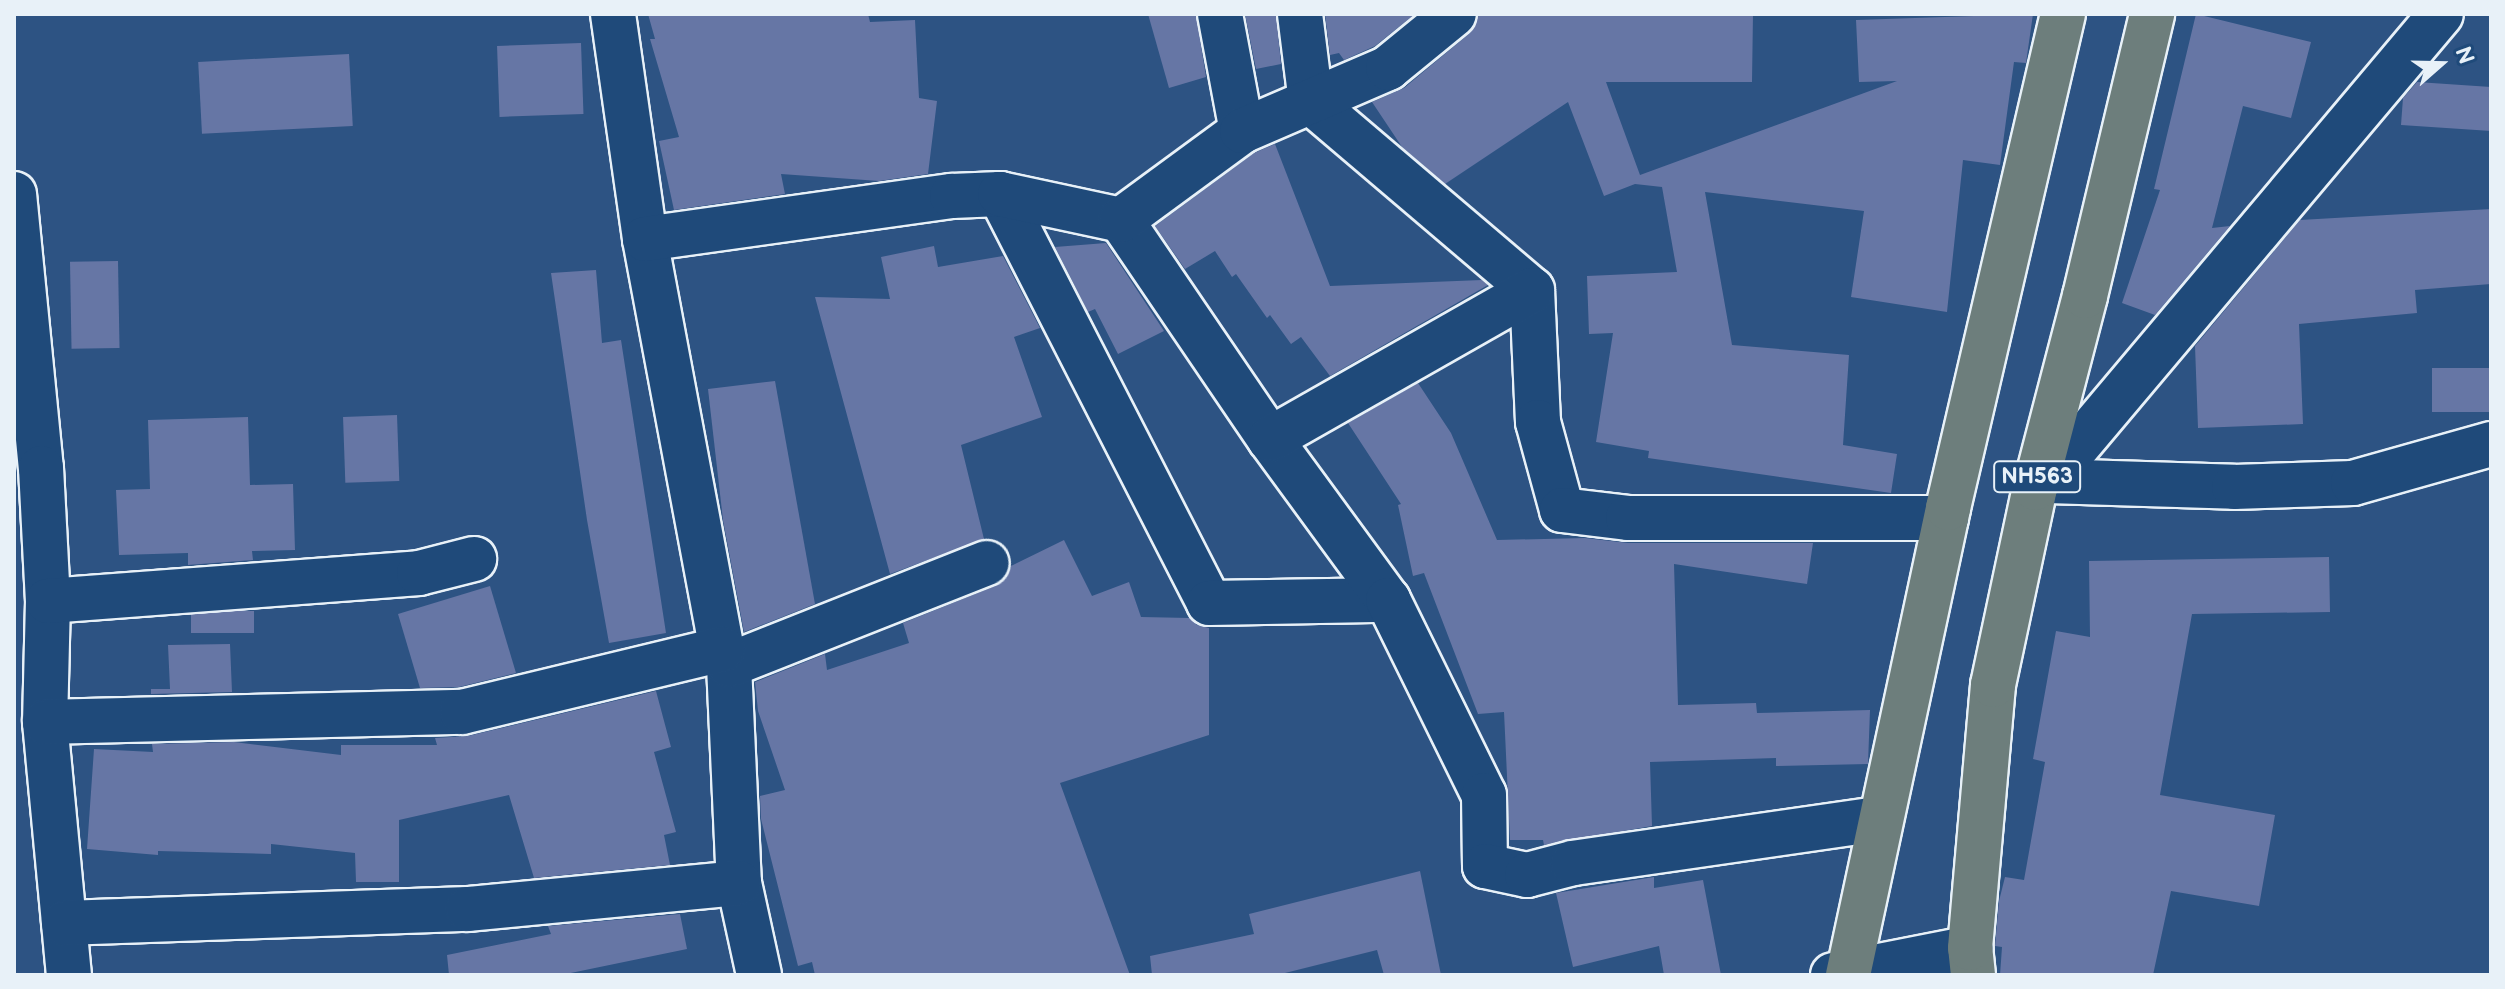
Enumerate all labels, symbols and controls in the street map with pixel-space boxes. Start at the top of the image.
north arrow [2401,24,2481,104]
text: N [2449,43,2480,68]
road number: NH563 [1993,459,2081,495]

